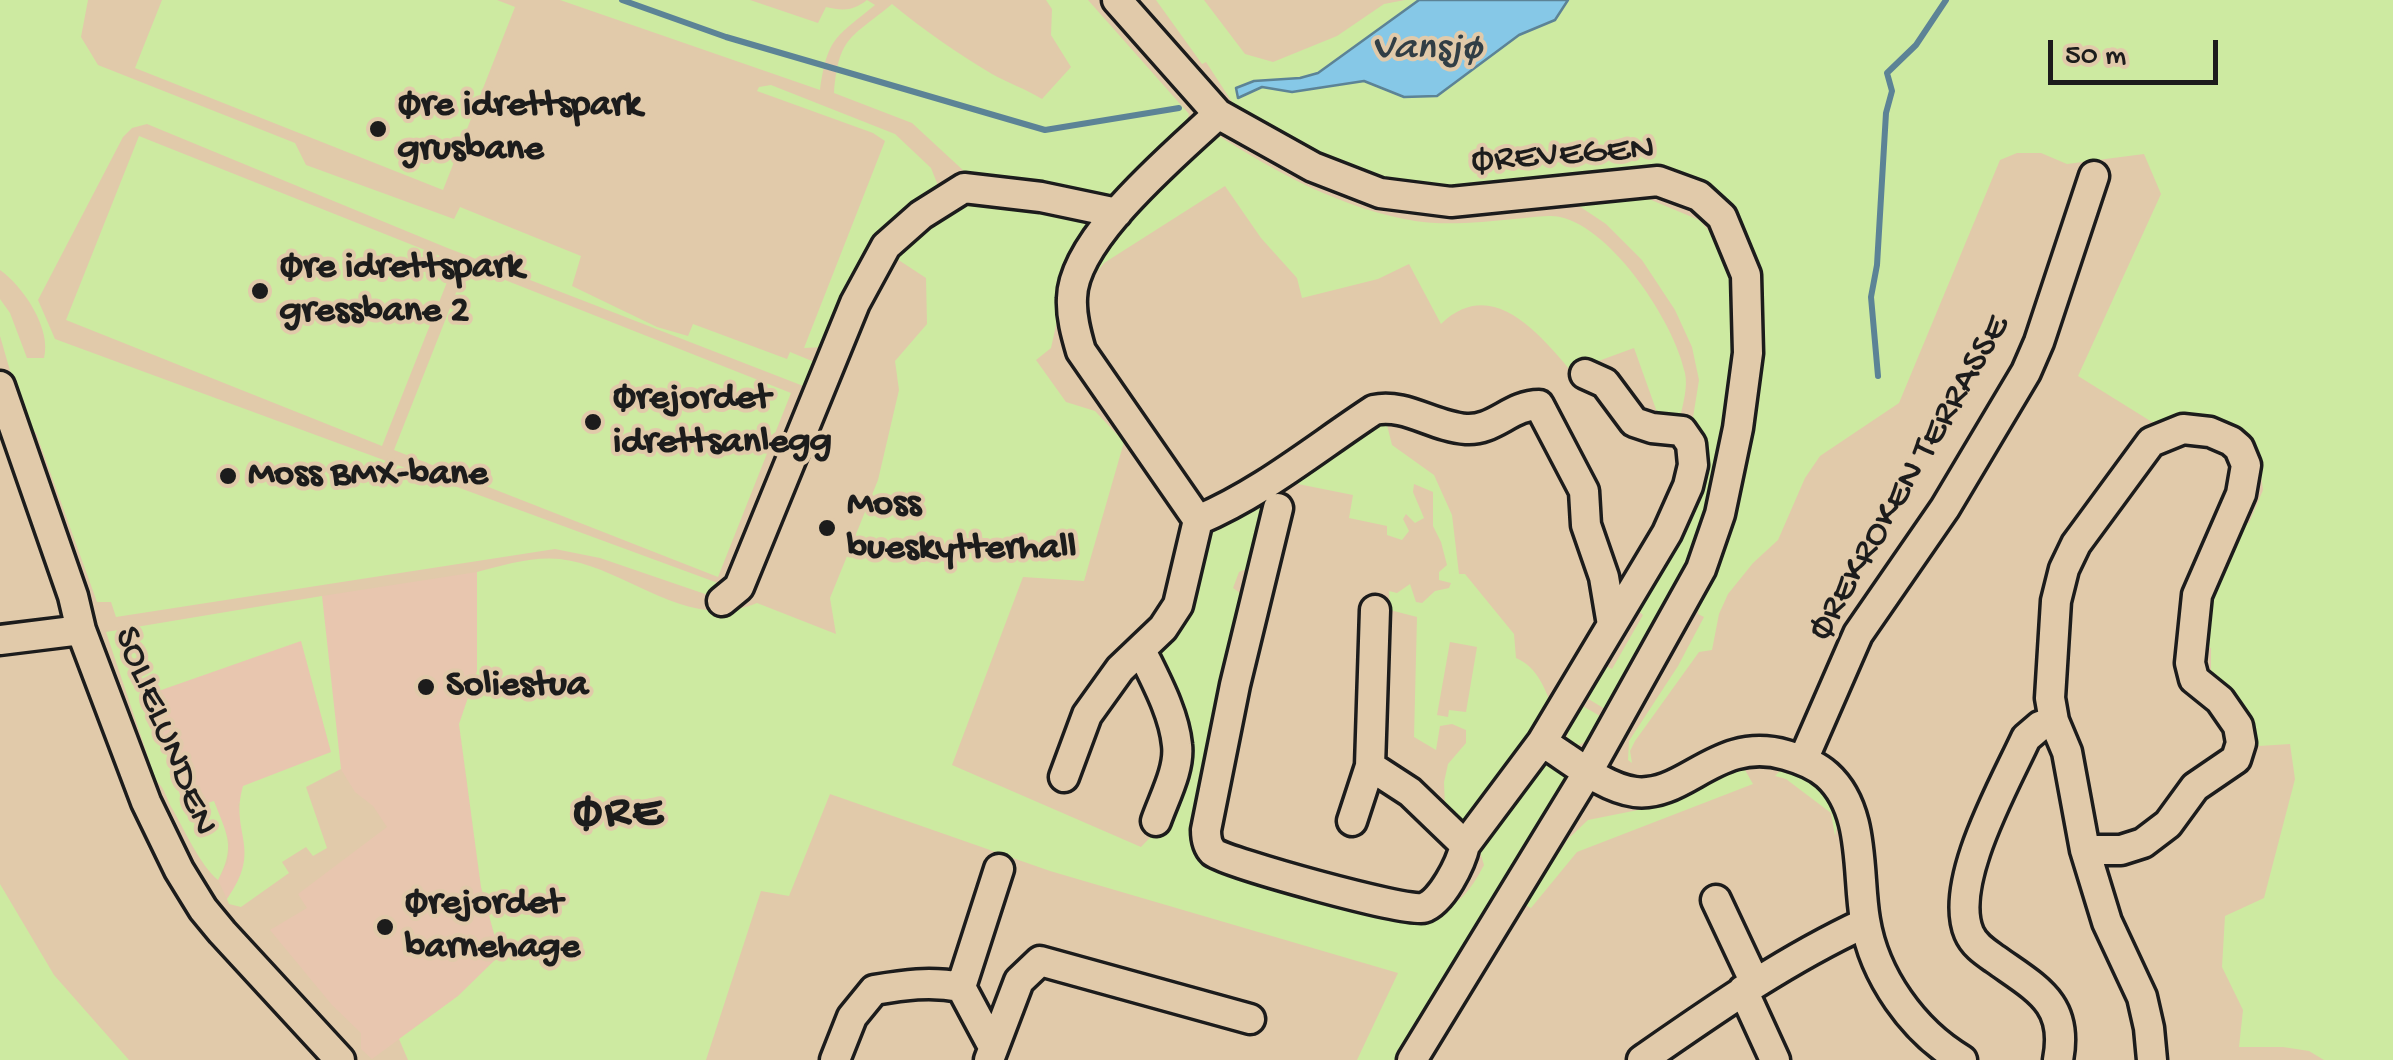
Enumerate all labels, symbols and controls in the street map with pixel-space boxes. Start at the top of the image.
scale bar [2053,20,2223,82]
water label: Vansjø [1372,27,1482,75]
text: 50 m [2065,40,2126,75]
place label: Øre idrettspark grusbane [398,84,642,173]
marker: Øre idrettspark grusbane [367,118,389,140]
street label: ØREVEGEN [1470,128,1656,186]
place label: Øre idrettspark gressbane 2 [280,246,524,336]
marker: Øre idrettspark gressbane 2 [249,280,271,302]
street label: ØREKROKEN TERRASSE [1799,308,2023,650]
place label: Ørejordet idrettsanlegg [613,377,832,466]
marker: Ørejordet idrettsanlegg [582,411,604,433]
place label: Moss BMX-bane [248,453,488,499]
marker: Moss BMX-bane [217,465,239,487]
place label: Moss bueskytterhall [847,483,1076,572]
marker: Moss bueskytterhall [816,517,838,539]
street label: SOLIELUNDEN [100,621,226,843]
place label: Soliestua [446,664,588,710]
marker: Soliestua [415,676,437,698]
district label: ØRE [573,787,665,845]
place label: Ørejordet barnehage [405,882,580,972]
marker: Ørejordet barnehage [374,916,396,938]

